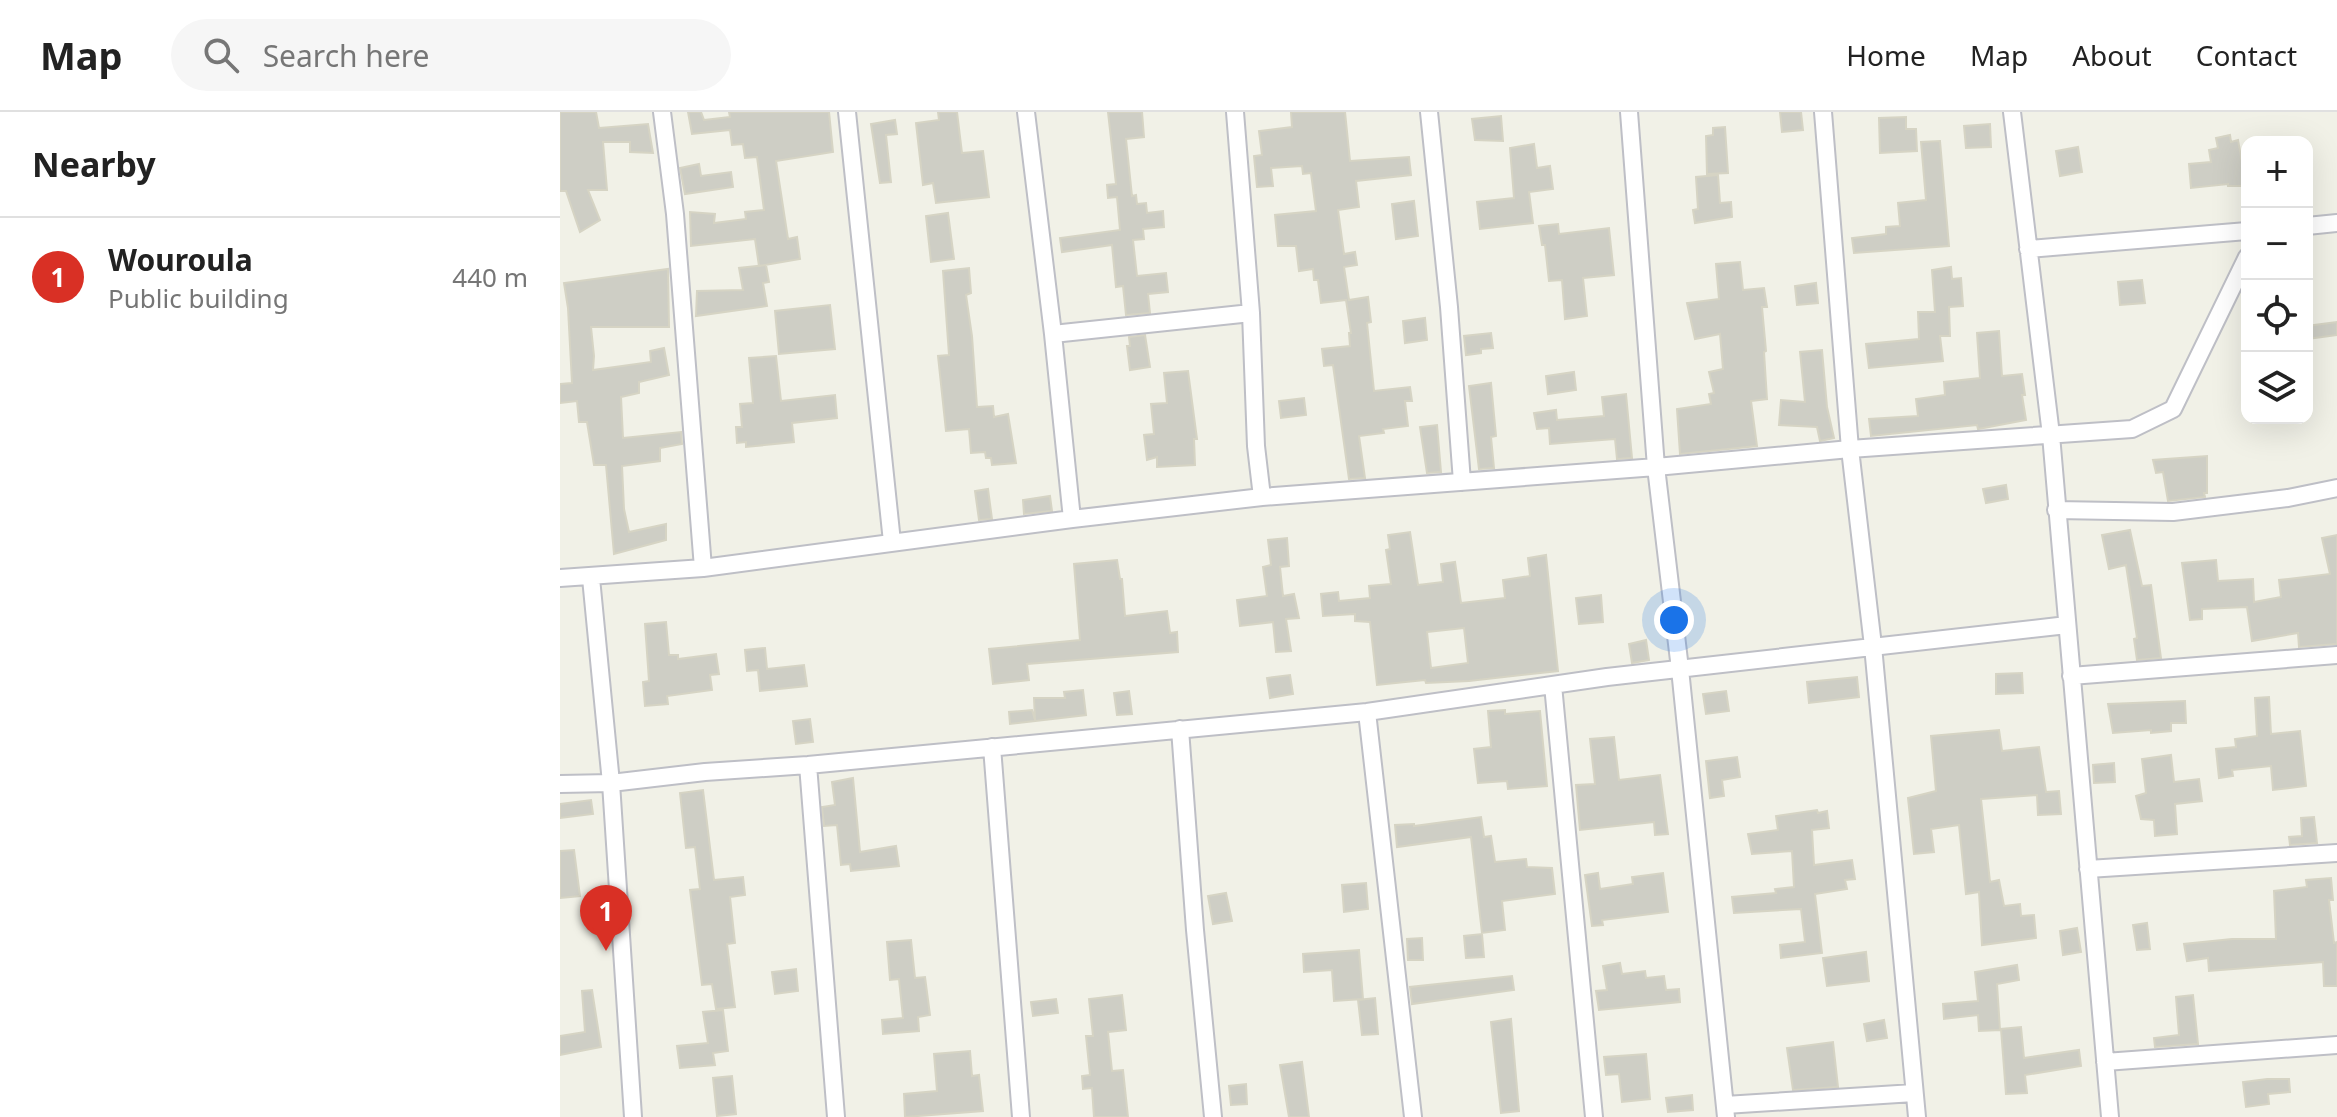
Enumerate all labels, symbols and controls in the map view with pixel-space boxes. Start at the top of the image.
search box [171,19,731,91]
text: Map [40,29,123,81]
icon: search [199,33,243,77]
text: Search here [263,35,430,76]
text: Home [1846,36,1926,74]
text: Map [1970,36,2028,74]
text: About [2072,36,2152,74]
text: Contact [2196,36,2297,74]
map controls [2241,136,2313,424]
button: + [2241,136,2313,208]
text: Nearby [32,141,156,187]
button: − [2241,208,2313,280]
text: Wouroula [108,239,253,280]
text: 1 [51,259,65,295]
text: 440 m [452,259,528,295]
text: Public building [108,280,289,316]
button: locate [2241,280,2313,352]
button: layers [2241,352,2313,424]
your location [1654,600,1694,640]
pin: 1 [580,885,632,951]

